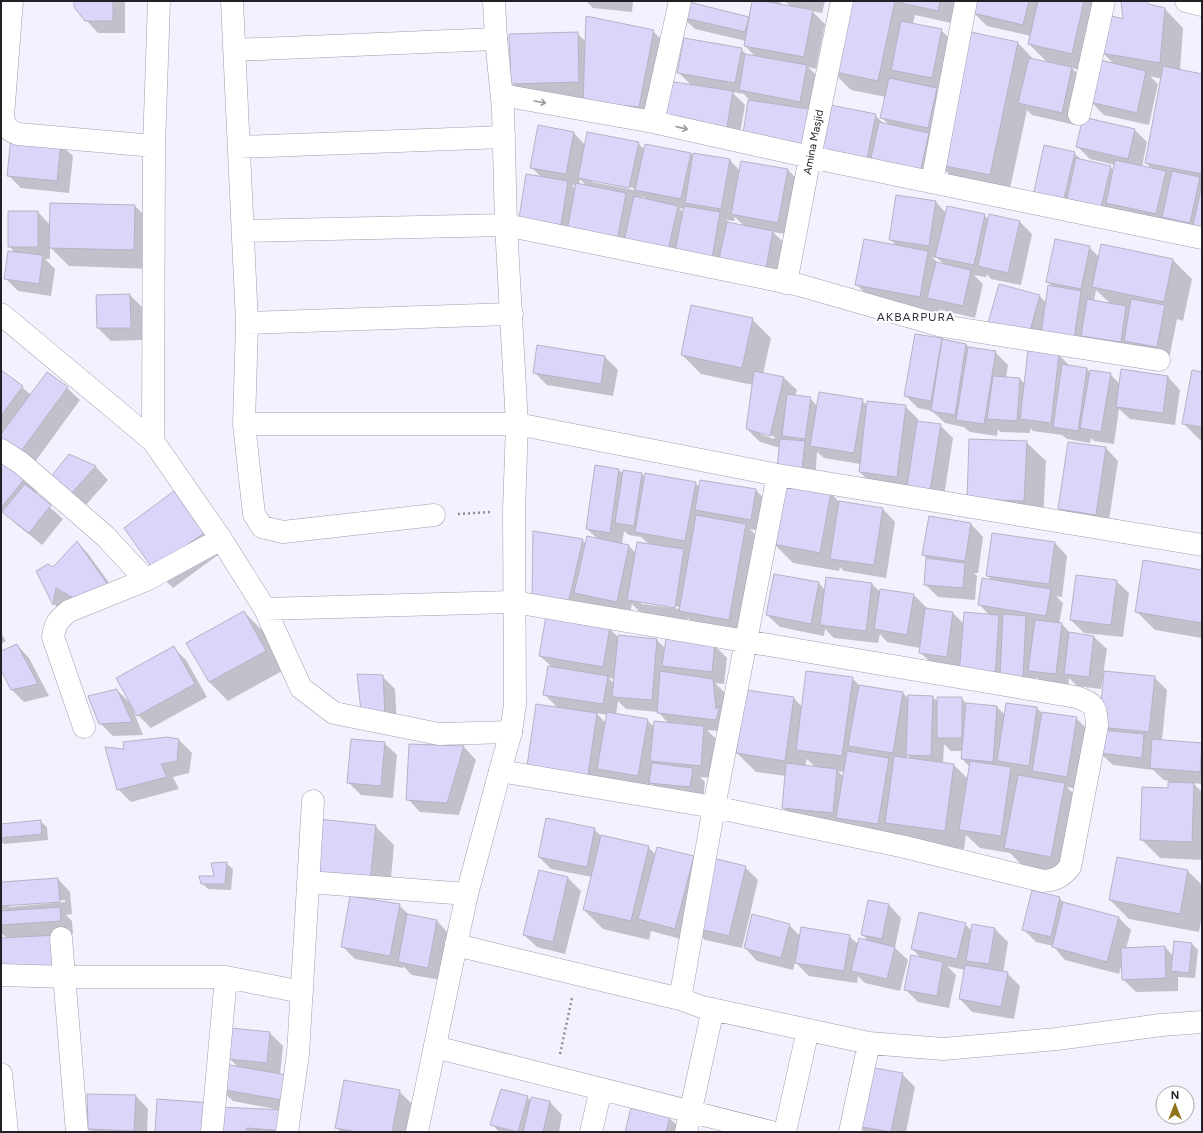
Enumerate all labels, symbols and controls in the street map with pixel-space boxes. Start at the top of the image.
one-way arrow [533,98,546,106]
street label: Amina Masjid [801,109,826,176]
one-way arrow [675,125,688,133]
district label: AKBARPURA [877,310,955,324]
north arrow [1155,1085,1195,1125]
text: N [1171,1089,1179,1102]

